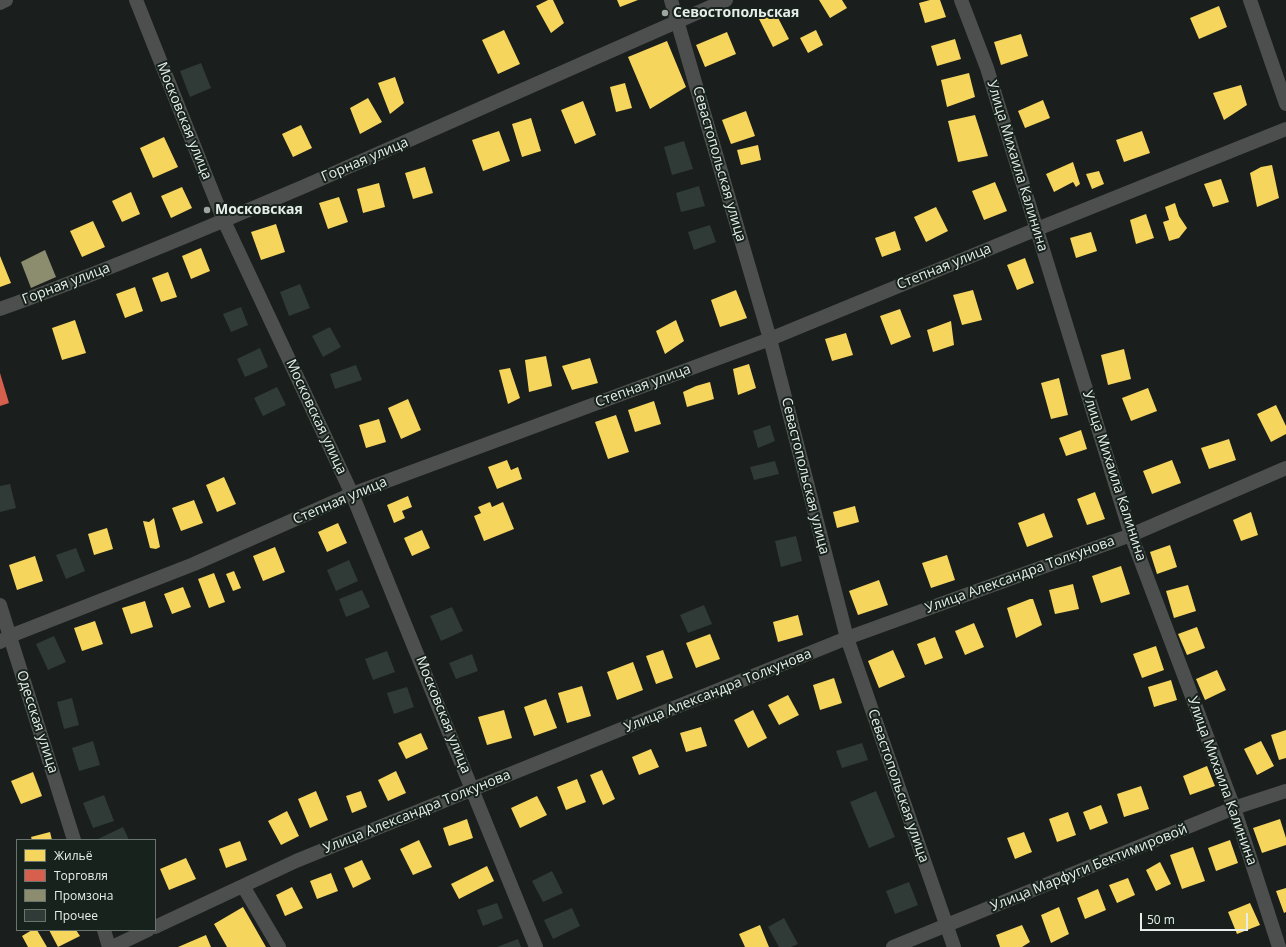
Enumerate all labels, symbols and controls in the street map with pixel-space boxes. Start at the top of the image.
place label: Севостопольская [673,5,799,21]
marker: Севостопольская [660,8,670,18]
street label: Московская улица [153,60,215,182]
street label: Улица Михаила Калинина [983,78,1051,254]
street label: Севастопольская улица [689,84,749,244]
street label: Горная улица [319,134,411,186]
place label: Московская [215,202,303,218]
marker: Московская [202,205,212,215]
street label: Степная улица [894,240,994,294]
street label: Горная улица [20,260,112,308]
street label: Московская улица [282,357,350,477]
street label: Степная улица [593,361,693,411]
street label: Улица Михаила Калинина [1078,389,1150,563]
street label: Севастопольская улица [777,396,833,556]
street label: Степная улица [290,474,390,528]
street label: Улица Александра Толкунова [923,533,1117,617]
street label: Улица Александра Толкунова [622,646,814,736]
street label: Московская улица [412,654,474,776]
street label: Одесская улица [12,668,62,776]
street label: Улица Михаила Калинина [1184,694,1260,868]
street label: Севастопольская улица [864,707,932,865]
street label: Улица Александра Толкунова [321,767,513,857]
street label: Улица Марфуги Бектимировой [988,821,1190,915]
legend [16,839,156,931]
text: Жильё [54,847,92,864]
text: Торговля [54,867,108,884]
text: Промзона [54,887,113,904]
scale bar [1142,905,1250,931]
text: Прочее [54,907,98,924]
text: 50 m [1147,911,1175,928]

